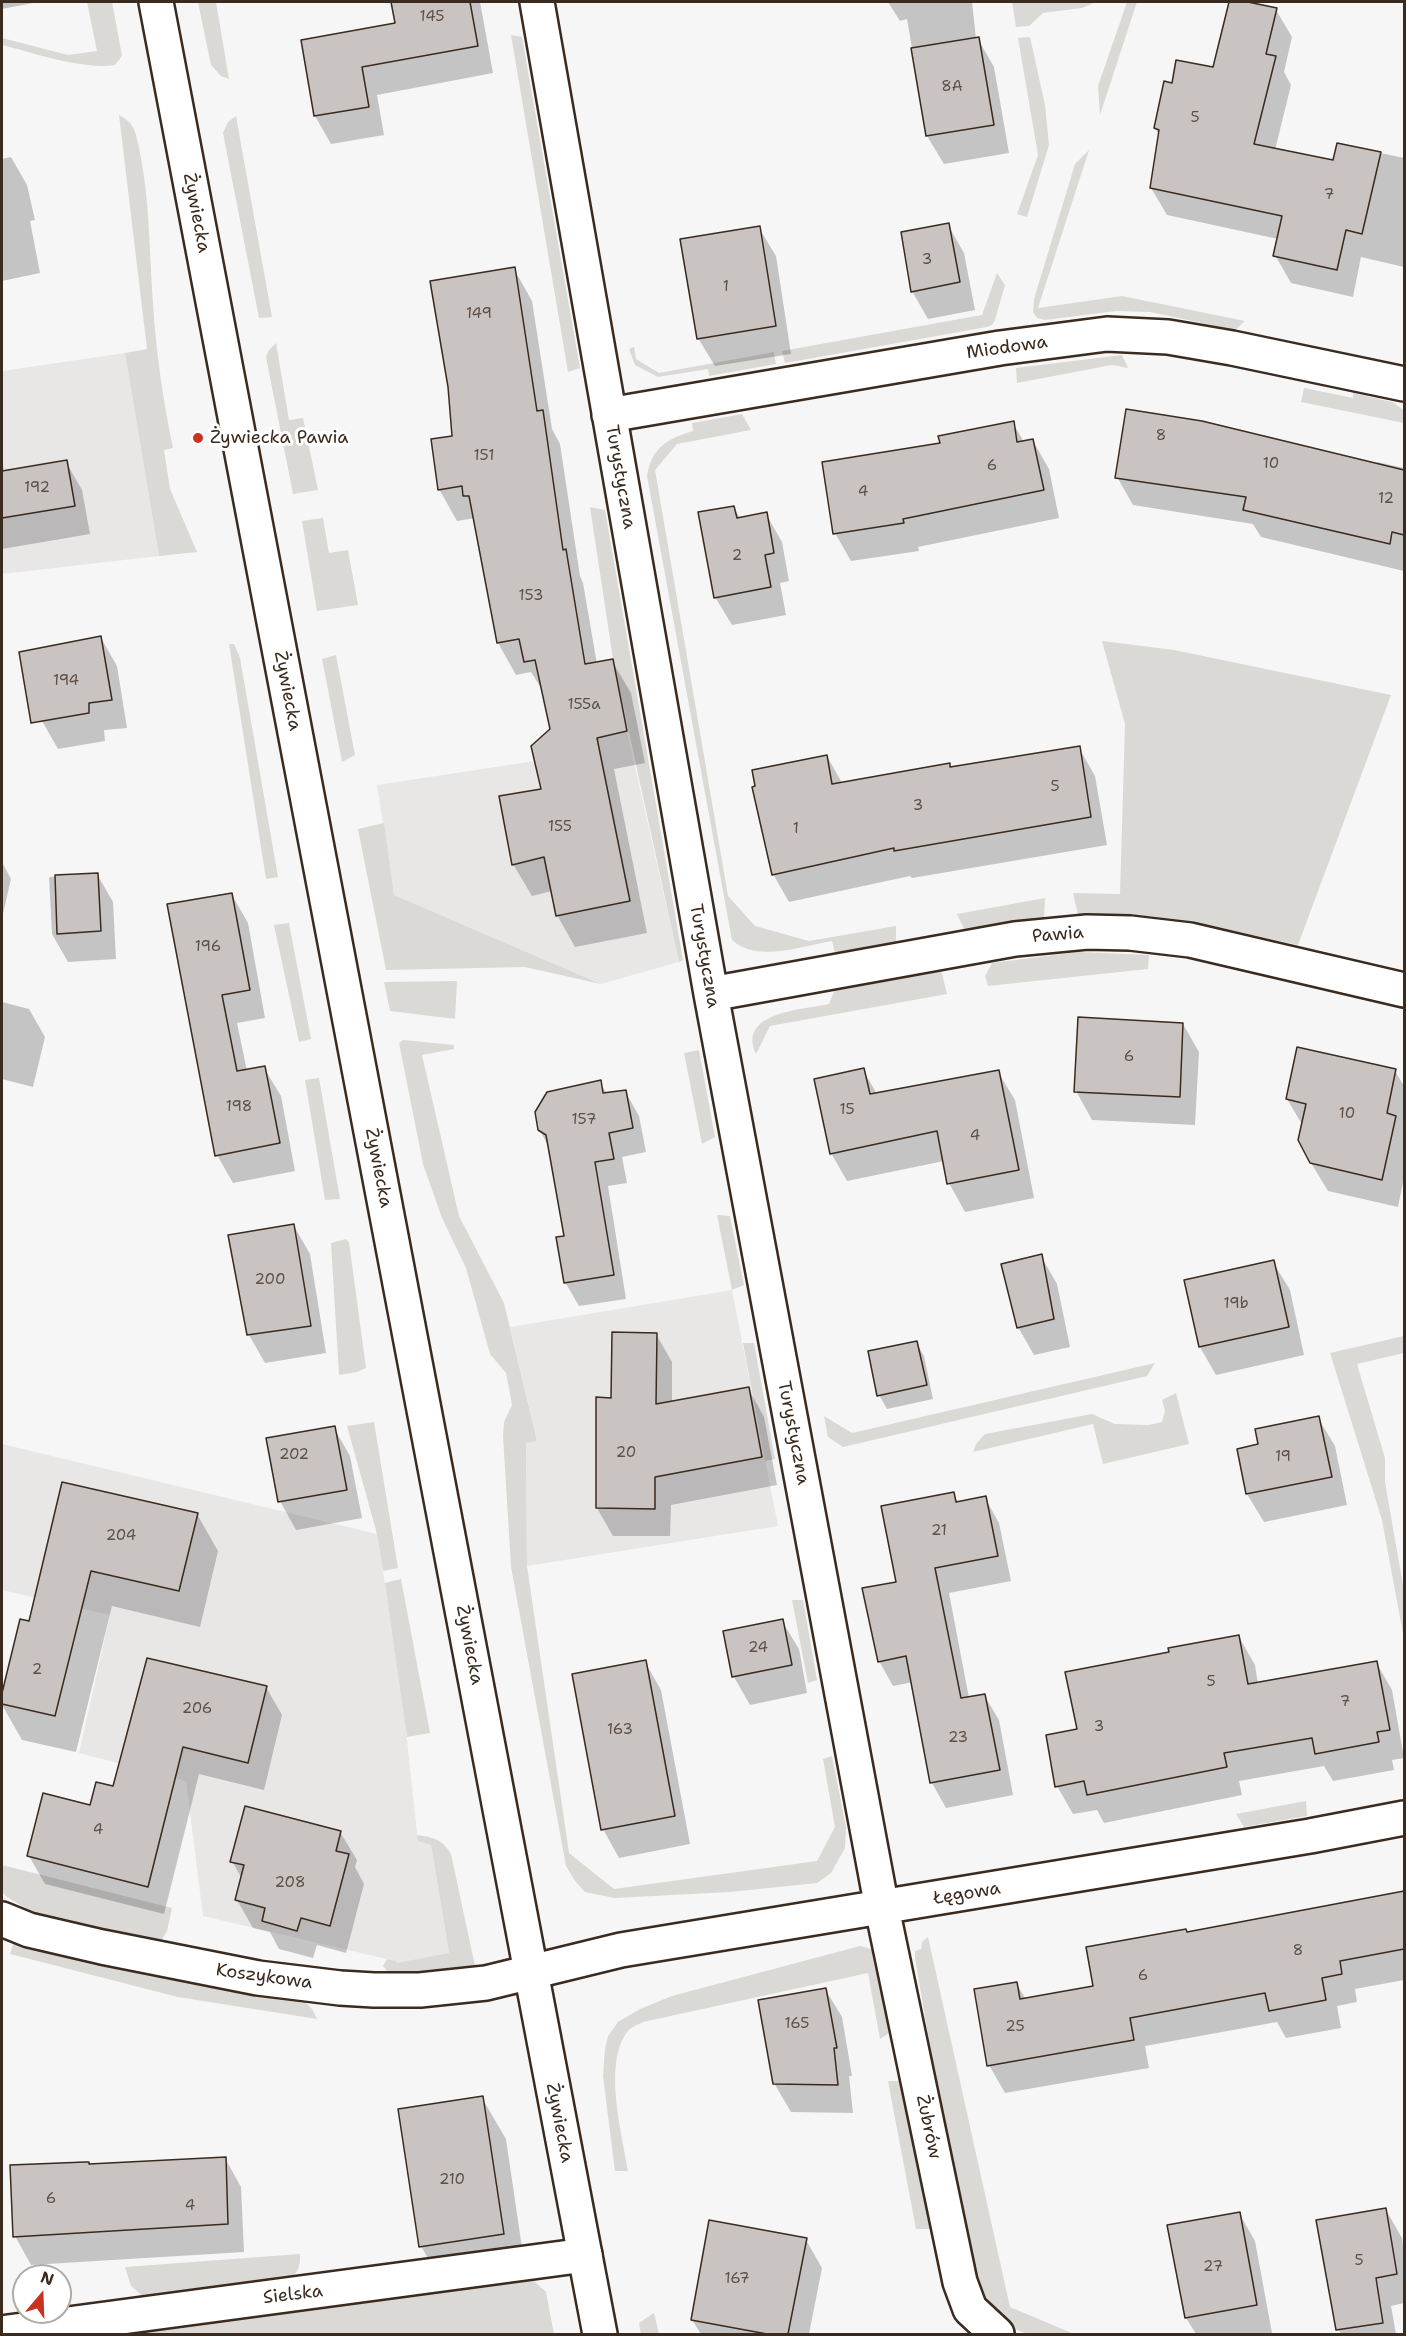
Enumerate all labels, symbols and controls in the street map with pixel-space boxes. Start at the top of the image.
house number: 145 [420,8,444,26]
house number: 8A [941,78,963,96]
house number: 5 [1190,109,1200,127]
street label: Żywiecka [178,171,214,255]
house number: 7 [1324,186,1334,204]
house number: 3 [922,251,932,269]
house number: 1 [723,278,729,296]
house number: 149 [466,305,492,323]
street label: Miodowa [965,332,1049,364]
street label: Turystyczna [600,423,640,531]
place label: Żywiecka Pawia [210,427,349,449]
house number: 8 [1156,427,1166,445]
marker: Żywiecka Pawia [191,431,205,445]
house number: 151 [474,447,494,465]
house number: 10 [1263,455,1279,473]
house number: 6 [987,457,997,475]
house number: 192 [24,479,50,497]
house number: 4 [858,483,868,501]
house number: 12 [1378,490,1394,508]
house number: 2 [732,547,742,565]
house number: 153 [518,587,544,605]
street label: Żywiecka [269,649,305,733]
house number: 194 [53,672,79,690]
house number: 155a [567,696,601,714]
house number: 5 [1050,778,1060,796]
house number: 3 [913,797,923,815]
house number: 155 [548,818,572,836]
house number: 1 [793,820,799,838]
street label: Turystyczna [684,902,724,1010]
street label: Pawia [1031,922,1085,948]
house number: 196 [195,938,221,956]
house number: 6 [1124,1048,1134,1066]
house number: 198 [226,1098,252,1116]
house number: 15 [839,1101,855,1119]
house number: 10 [1339,1105,1355,1123]
house number: 157 [572,1111,596,1129]
street label: Żywiecka [360,1126,396,1210]
house number: 4 [970,1127,980,1145]
house number: 200 [255,1271,285,1289]
house number: 19b [1223,1295,1249,1313]
street label: Turystyczna [772,1379,814,1487]
house number: 20 [616,1444,636,1462]
house number: 202 [279,1446,309,1464]
house number: 19 [1275,1448,1291,1466]
house number: 21 [931,1522,947,1540]
house number: 204 [106,1527,136,1545]
street label: Żywiecka [451,1603,487,1687]
house number: 24 [748,1639,768,1657]
house number: 2 [32,1661,42,1679]
house number: 5 [1206,1673,1216,1691]
house number: 7 [1340,1693,1350,1711]
house number: 206 [182,1700,212,1718]
house number: 3 [1094,1718,1104,1736]
house number: 163 [607,1721,633,1739]
house number: 23 [948,1729,968,1747]
house number: 4 [93,1821,103,1839]
house number: 208 [275,1874,305,1892]
street label: Łęgowa [932,1878,1002,1910]
house number: 8 [1293,1942,1303,1960]
street label: Koszykowa [214,1960,314,1994]
house number: 6 [1138,1967,1148,1985]
house number: 165 [785,2015,809,2033]
house number: 25 [1005,2018,1025,2036]
street label: Żywiecka [541,2081,577,2165]
street label: Żubrów [911,2093,945,2161]
house number: 210 [439,2171,465,2189]
house number: 6 [46,2190,56,2208]
house number: 4 [185,2197,195,2215]
house number: 5 [1354,2252,1364,2270]
house number: 27 [1203,2258,1223,2276]
north arrow [12,2264,72,2324]
text: N [38,2266,57,2290]
house number: 167 [724,2270,750,2288]
street label: Sielska [262,2281,324,2309]

